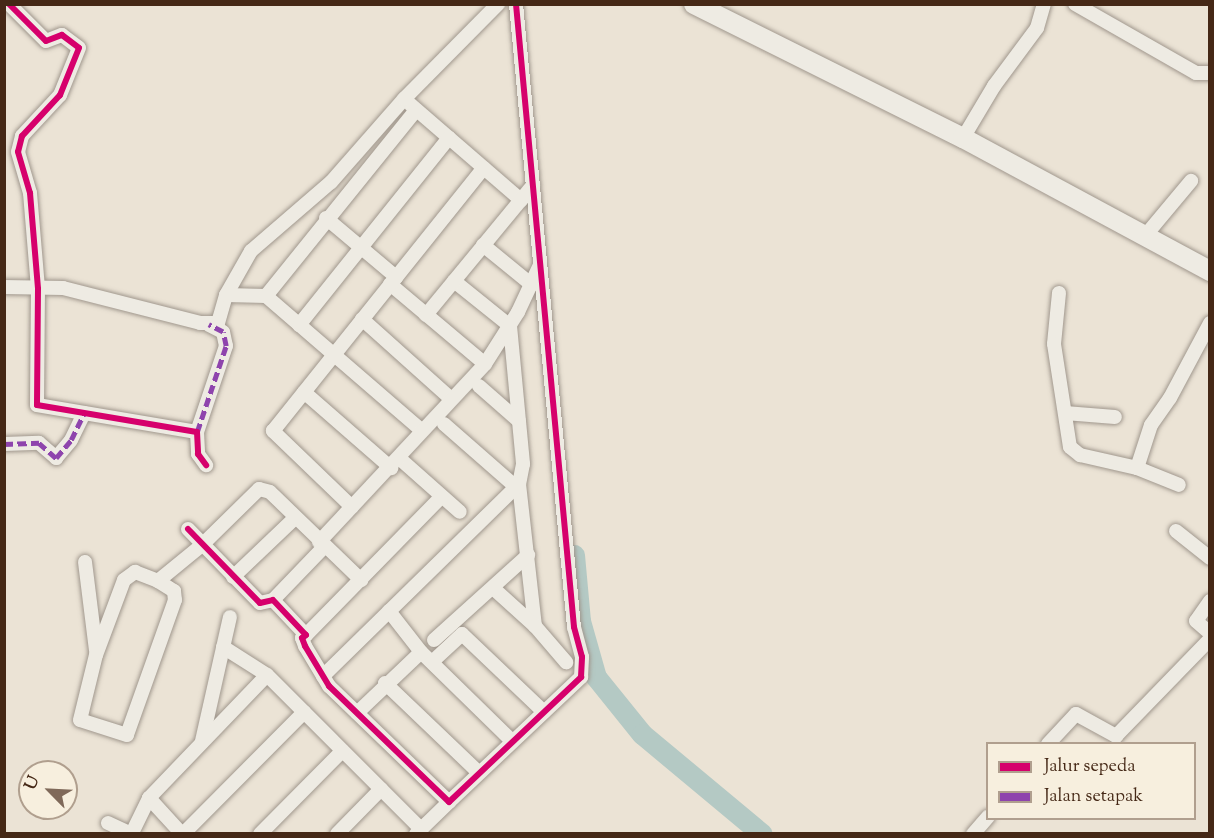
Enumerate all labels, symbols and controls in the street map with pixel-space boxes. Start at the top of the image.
legend [986,742,1196,820]
text: Jalur sepeda [1044,754,1135,780]
north arrow [18,760,78,820]
text: U [20,773,46,794]
text: Jalan setapak [1044,784,1143,810]

